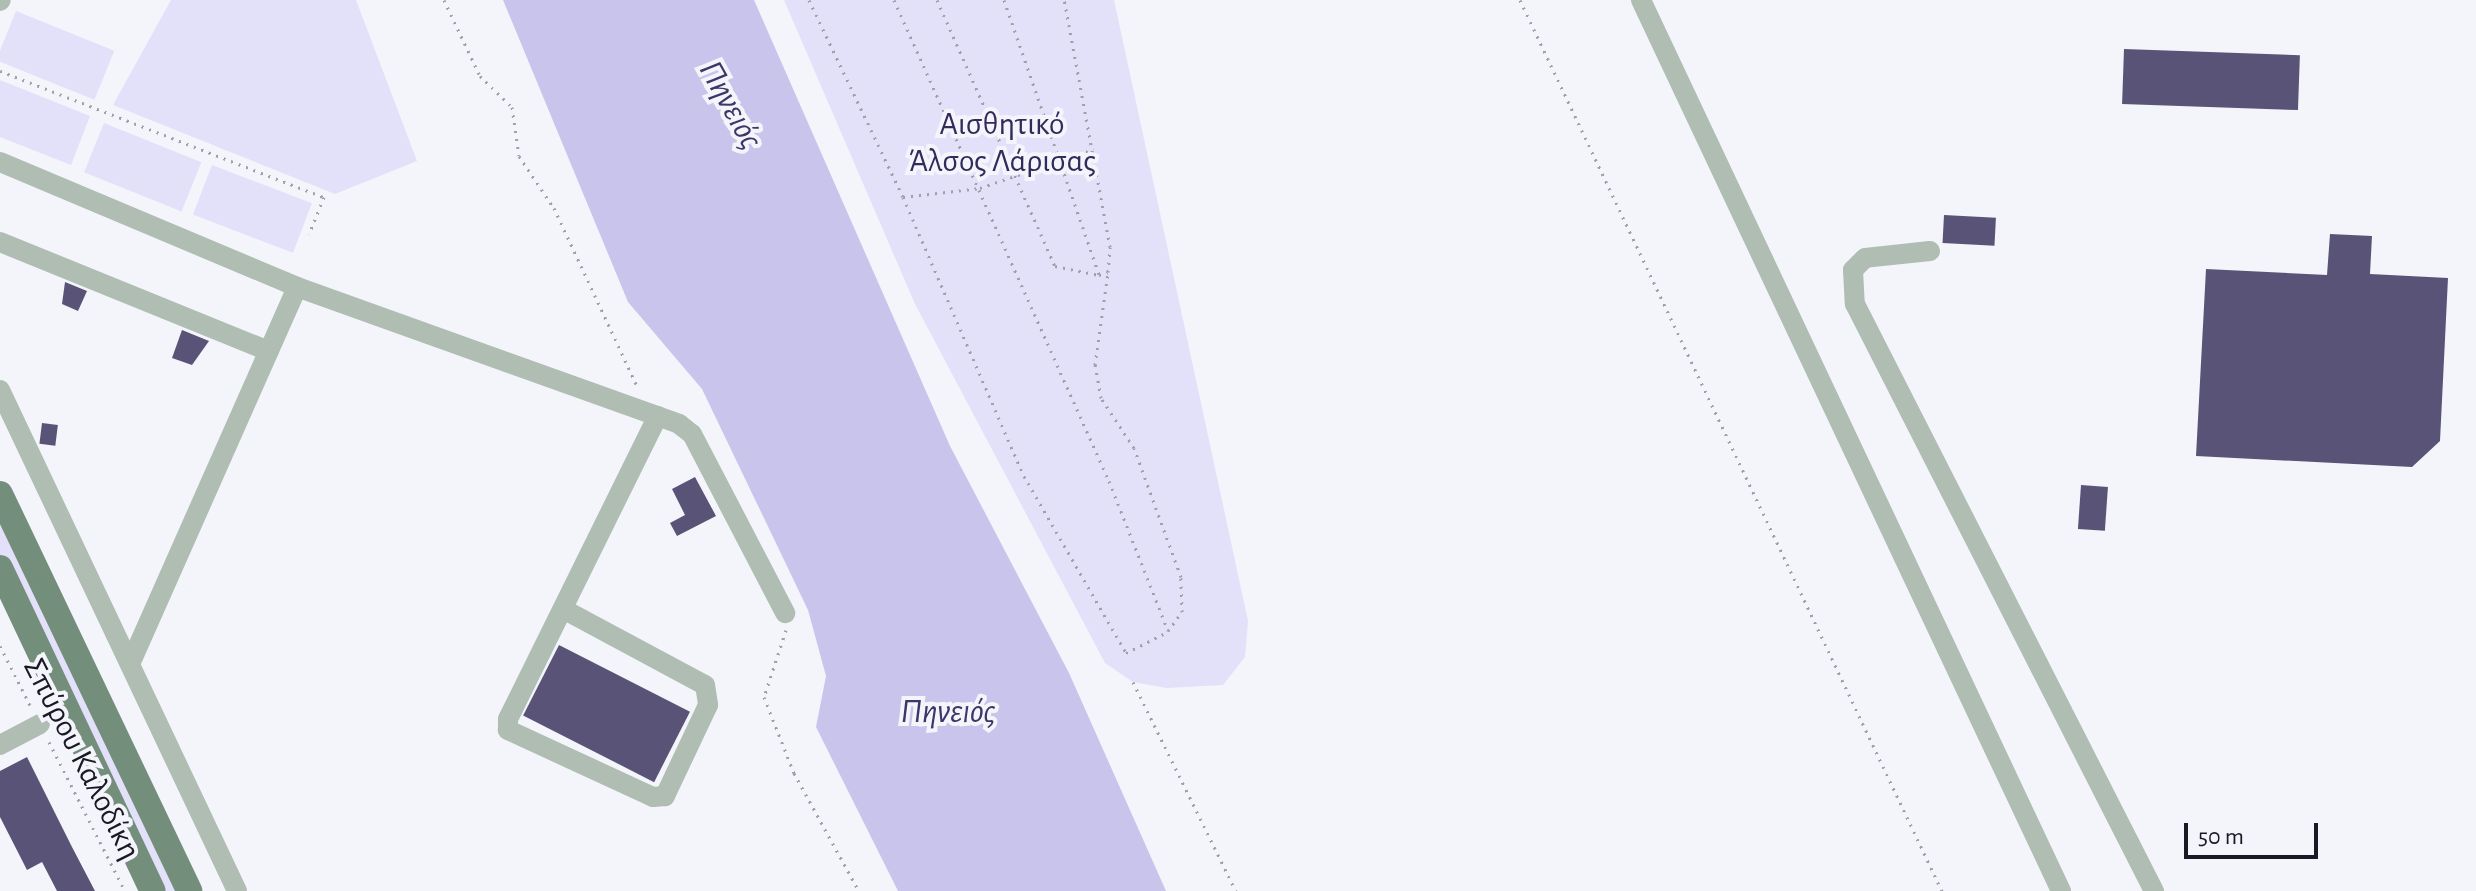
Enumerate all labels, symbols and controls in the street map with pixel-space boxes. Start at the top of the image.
water label: Πηνειός [689,54,771,156]
park label: Αισθητικό Άλσος Λάρισας [908,106,1096,181]
street label: Σπύρου Καλοδίκη [15,652,149,866]
water label: Πηνειός [901,693,995,733]
scale bar [2188,807,2322,857]
text: 50 m [2198,825,2244,849]

